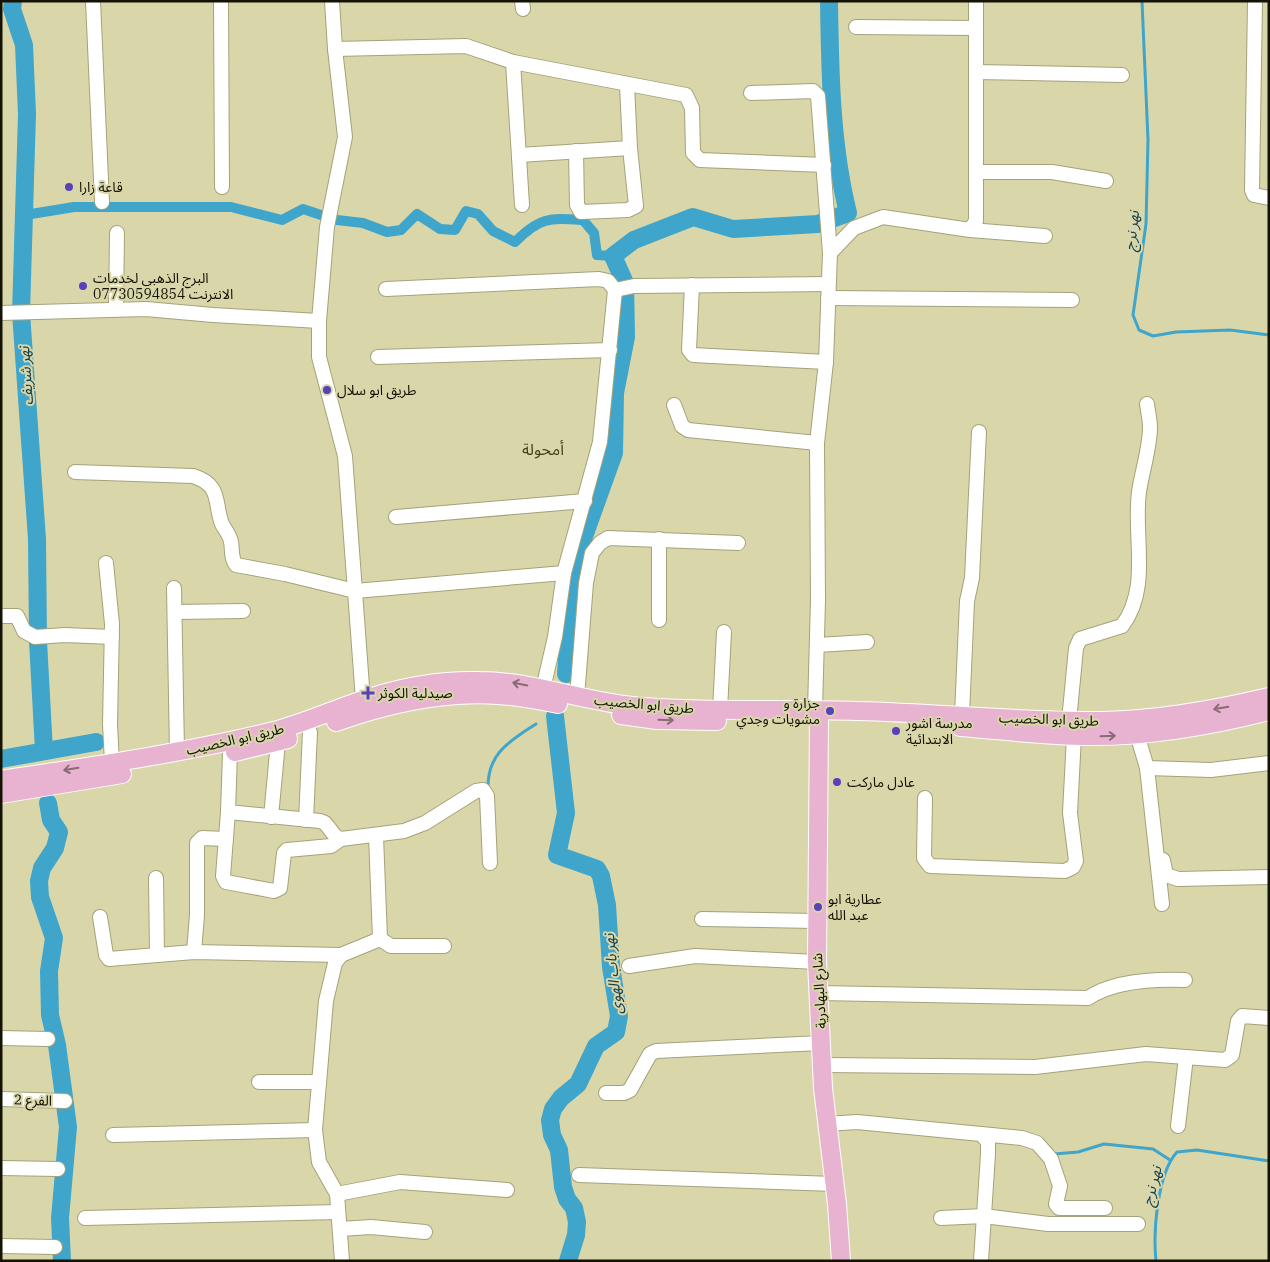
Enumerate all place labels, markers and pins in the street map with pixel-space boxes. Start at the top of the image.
place label: قاعة زارا [79,178,123,196]
marker: قاعة زارا [63,181,75,193]
place label: البرج الذهبي لخدمات الانترنت 07730594854 [93,269,233,303]
marker: البرج الذهبي لخدمات الانترنت 07730594854 [77,280,89,292]
place label: طريق ابو سلال [337,381,416,400]
marker: طريق ابو سلال [321,384,333,396]
place label: صيدلية الكوثر [377,684,453,702]
marker: صيدلية الكوثر [362,687,374,699]
place label: جزارة و مشويات وجدي [736,694,820,730]
marker: جزارة و مشويات وجدي [824,705,836,717]
place label: مدرسة اشور الابتدائية [905,714,973,748]
marker: مدرسة اشور الابتدائية [890,725,902,737]
place label: عادل ماركت [847,773,915,791]
marker: عادل ماركت [831,776,843,788]
place label: عطارية ابو عبد الله [828,890,882,924]
marker: عطارية ابو عبد الله [812,901,824,913]

